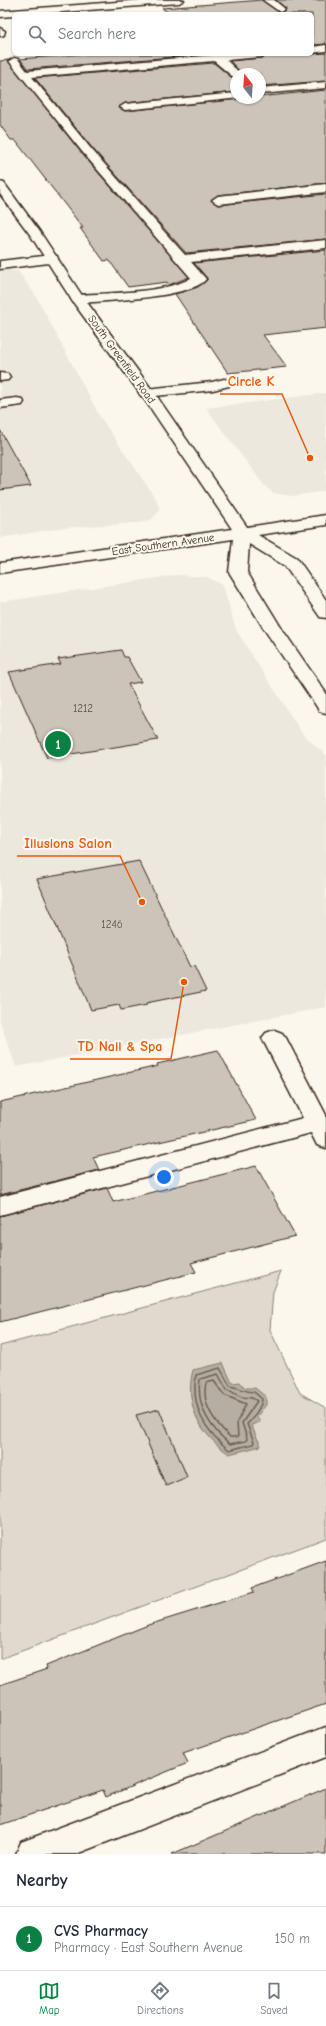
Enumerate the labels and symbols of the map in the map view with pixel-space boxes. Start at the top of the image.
north arrow [230,68,266,104]
street label: South Greenfield Road [85,313,158,406]
callout: Circle K [220,368,282,394]
text: Circle K [228,373,274,390]
street label: East Southern Avenue [111,531,216,558]
house number: 1212 [73,702,93,715]
pin: 1 [45,729,71,759]
callout: Illusions Salon [17,830,120,856]
text: Illusions Salon [24,835,112,852]
house number: 1246 [101,918,123,931]
callout: TD Nail & Spa [70,1033,171,1059]
text: TD Nail & Spa [78,1038,162,1055]
your location [154,1167,174,1187]

